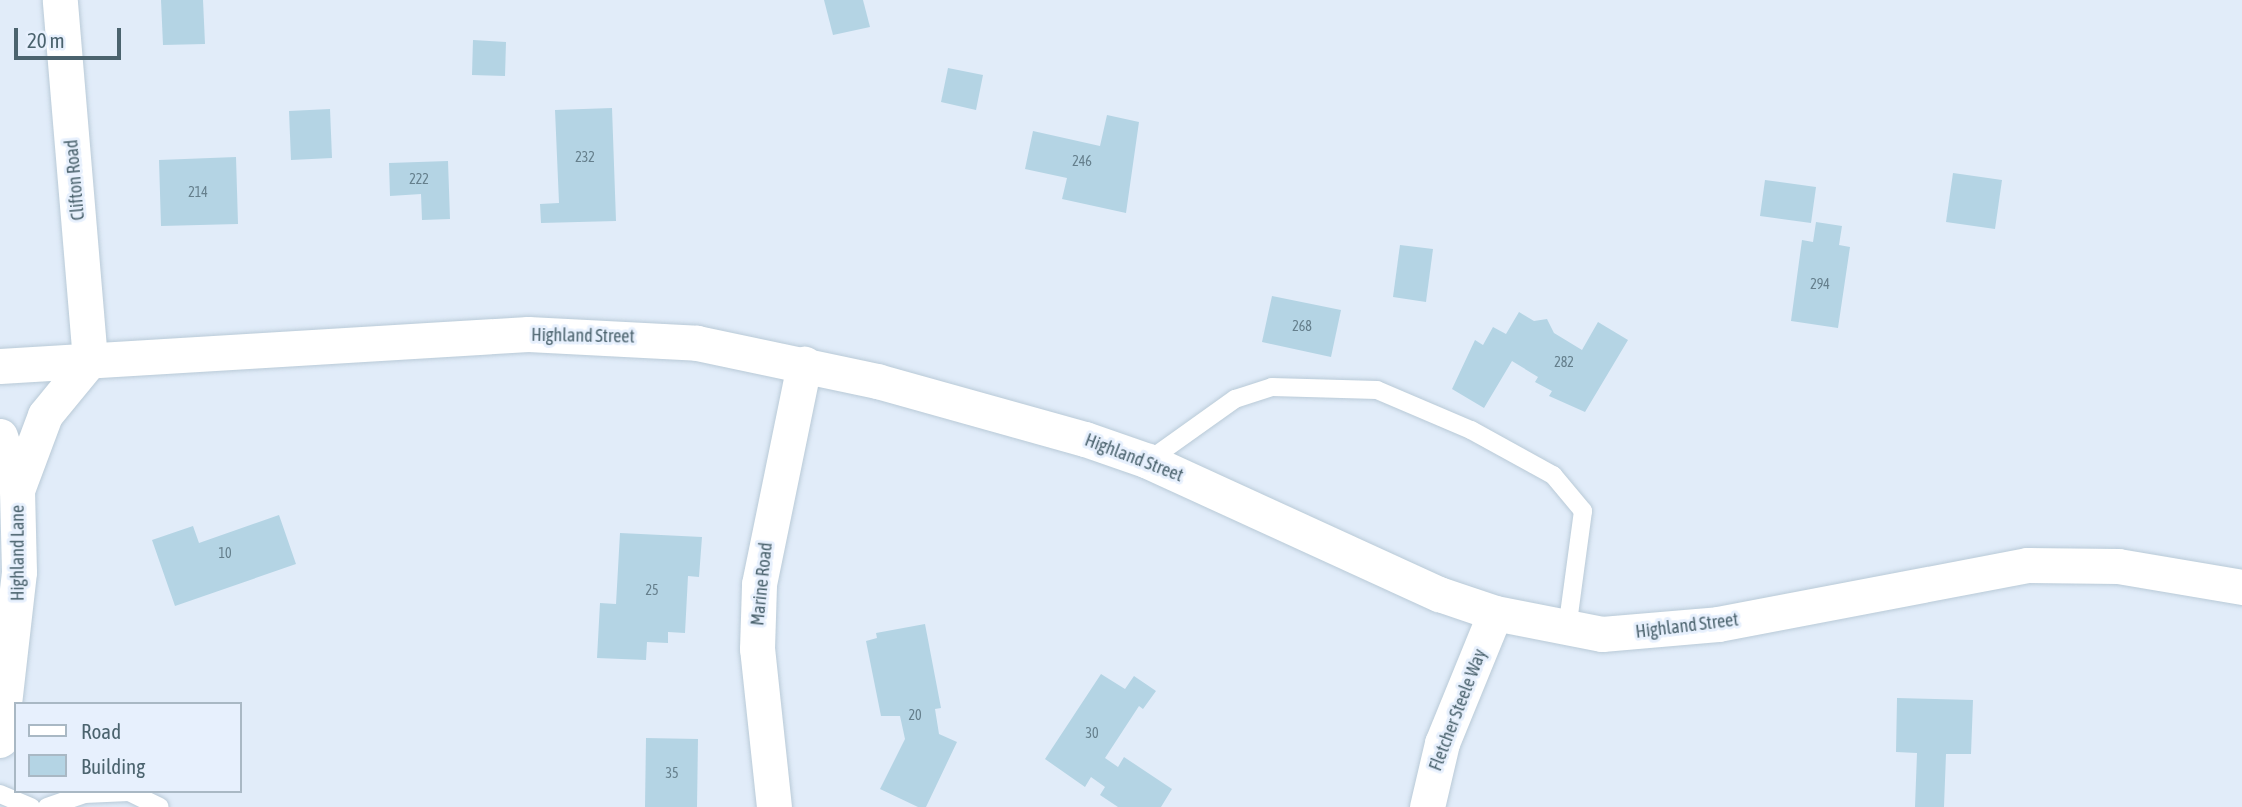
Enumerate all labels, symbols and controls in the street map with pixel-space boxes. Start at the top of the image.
scale bar [18,14,124,58]
text: 20 m [27,28,65,52]
street label: Clifton Road [61,139,89,221]
house number: 232 [575,149,595,165]
house number: 246 [1072,153,1092,169]
house number: 222 [409,171,429,187]
house number: 214 [188,184,208,200]
house number: 294 [1810,276,1830,292]
house number: 268 [1292,318,1312,334]
street label: Highland Street [531,324,635,348]
house number: 282 [1554,354,1574,370]
street label: Highland Street [1082,429,1186,487]
street label: Highland Lane [7,505,29,601]
street label: Marine Road [747,541,777,627]
house number: 10 [218,545,232,561]
house number: 25 [645,582,659,598]
street label: Highland Street [1634,609,1740,643]
street label: Fletcher Steele Way [1425,646,1491,774]
legend [14,702,242,793]
house number: 20 [908,707,922,723]
text: Road [81,719,121,743]
house number: 30 [1085,725,1099,741]
text: Building [81,754,145,778]
house number: 35 [665,765,679,781]

